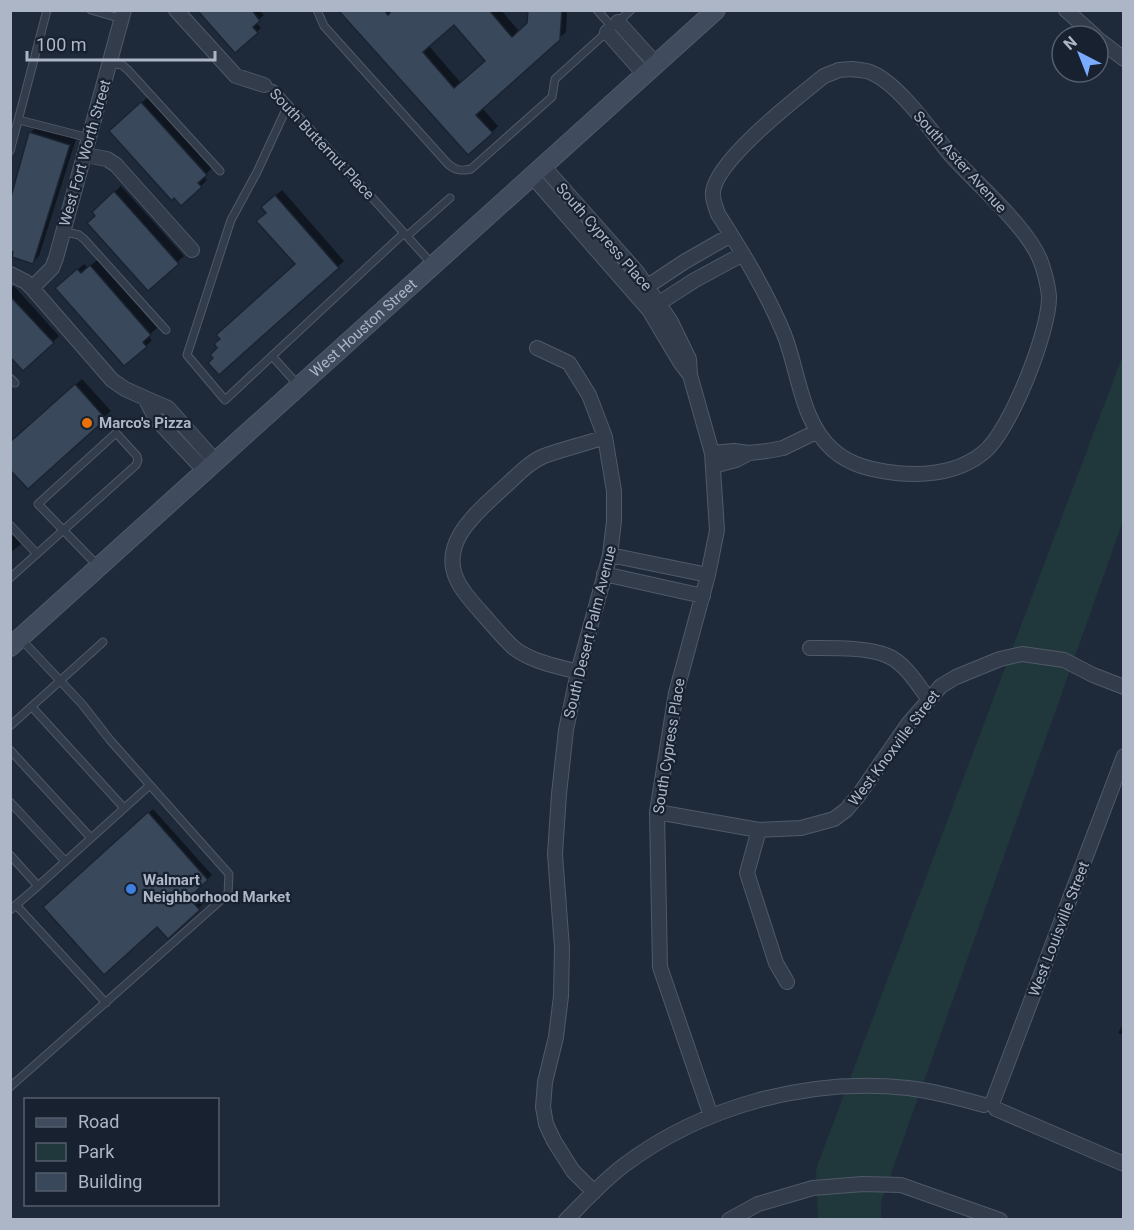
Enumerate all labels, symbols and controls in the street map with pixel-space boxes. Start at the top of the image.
scale bar [27,24,214,62]
north arrow [1050,24,1110,84]
text: N [1060,32,1081,54]
text: 100 m [36,34,87,55]
street label: West Fort Worth Street [55,78,115,228]
street label: South Butternut Place [266,85,378,203]
street label: South Aster Avenue [910,107,1010,217]
street label: South Cypress Place [552,179,656,295]
street label: West Houston Street [306,275,421,381]
place label: Marco's Pizza [99,414,191,432]
marker: Marco's Pizza [80,416,94,430]
street label: South Desert Palm Avenue [560,544,620,720]
street label: South Cypress Place [649,677,689,815]
street label: West Knoxville Street [845,687,943,809]
street label: West Louisville Street [1025,859,1093,999]
place label: Walmart Neighborhood Market [143,871,290,906]
marker: Walmart Neighborhood Market [124,882,138,896]
legend [24,1098,219,1206]
text: Road [78,1111,119,1132]
text: Park [78,1141,115,1162]
text: Building [78,1171,142,1192]

